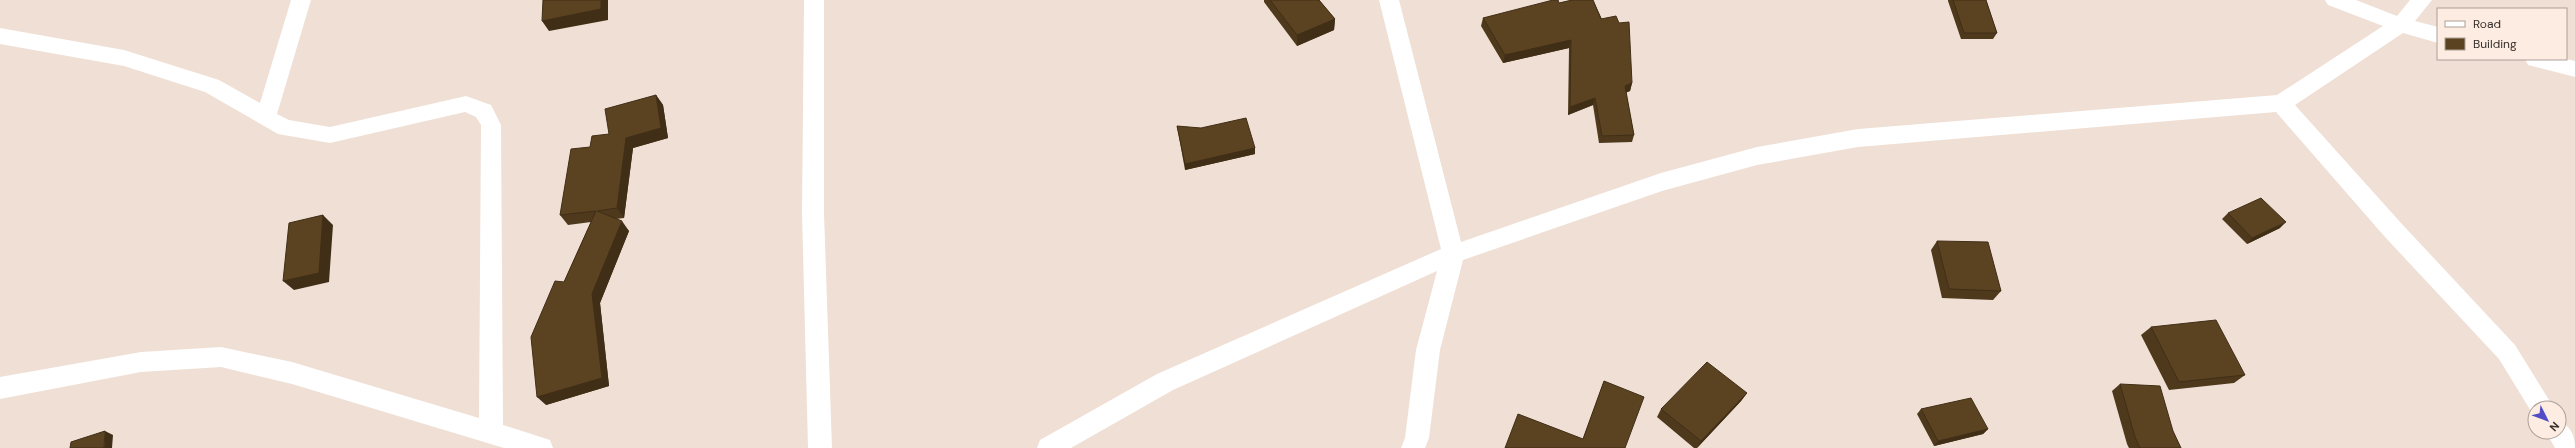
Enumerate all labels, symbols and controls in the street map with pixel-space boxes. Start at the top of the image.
legend [2437,8,2567,60]
text: Road [2473,16,2501,32]
text: Building [2473,36,2517,52]
north arrow [2527,400,2567,440]
text: N [2547,419,2562,434]

